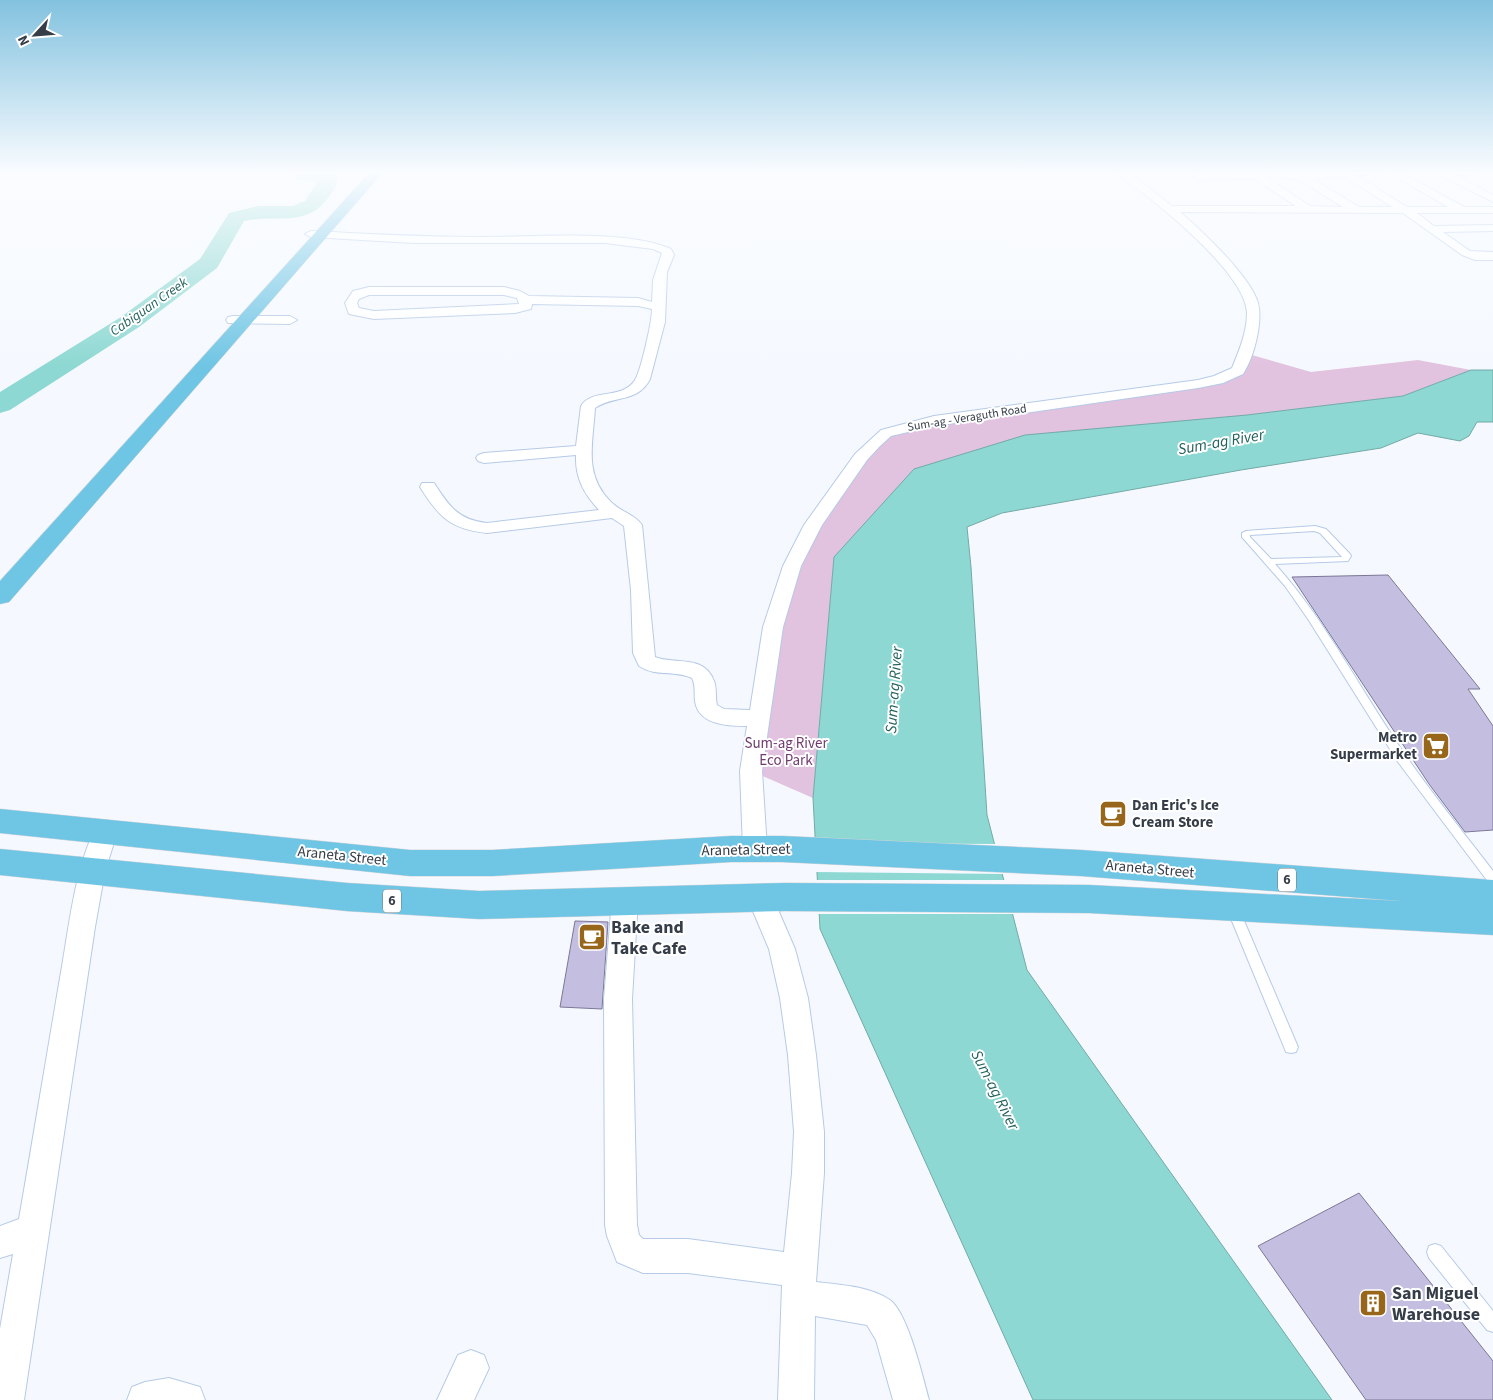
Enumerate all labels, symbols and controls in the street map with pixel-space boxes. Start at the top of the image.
north arrow [10,10,60,60]
text: N [13,32,35,49]
water label: Cabiguan Creek [106,273,192,341]
street label: Sum-ag - Veraguth Road [906,400,1028,436]
water label: Sum-ag River [1176,423,1267,460]
water label: Sum-ag River [880,644,908,734]
place label: Metro Supermarket [1330,727,1417,765]
supermarket icon: Metro Supermarket [1421,731,1451,761]
park label: Sum-ag River Eco Park [744,733,828,771]
place label: Dan Eric's Ice Cream Store [1132,795,1219,833]
cafe icon: Dan Eric's Ice Cream Store [1098,799,1128,829]
street label: Araneta Street [701,839,791,861]
street label: Araneta Street [297,841,387,871]
street label: Araneta Street [1105,855,1195,883]
road number: 6 [1278,868,1296,892]
road number: 6 [383,889,401,912]
place label: Bake and Take Cafe [611,915,687,961]
cafe icon: Bake and Take Cafe [577,922,607,952]
water label: Sum-ag River [965,1046,1025,1135]
place label: San Miguel Warehouse [1392,1281,1480,1327]
building icon: San Miguel Warehouse [1358,1288,1388,1318]

